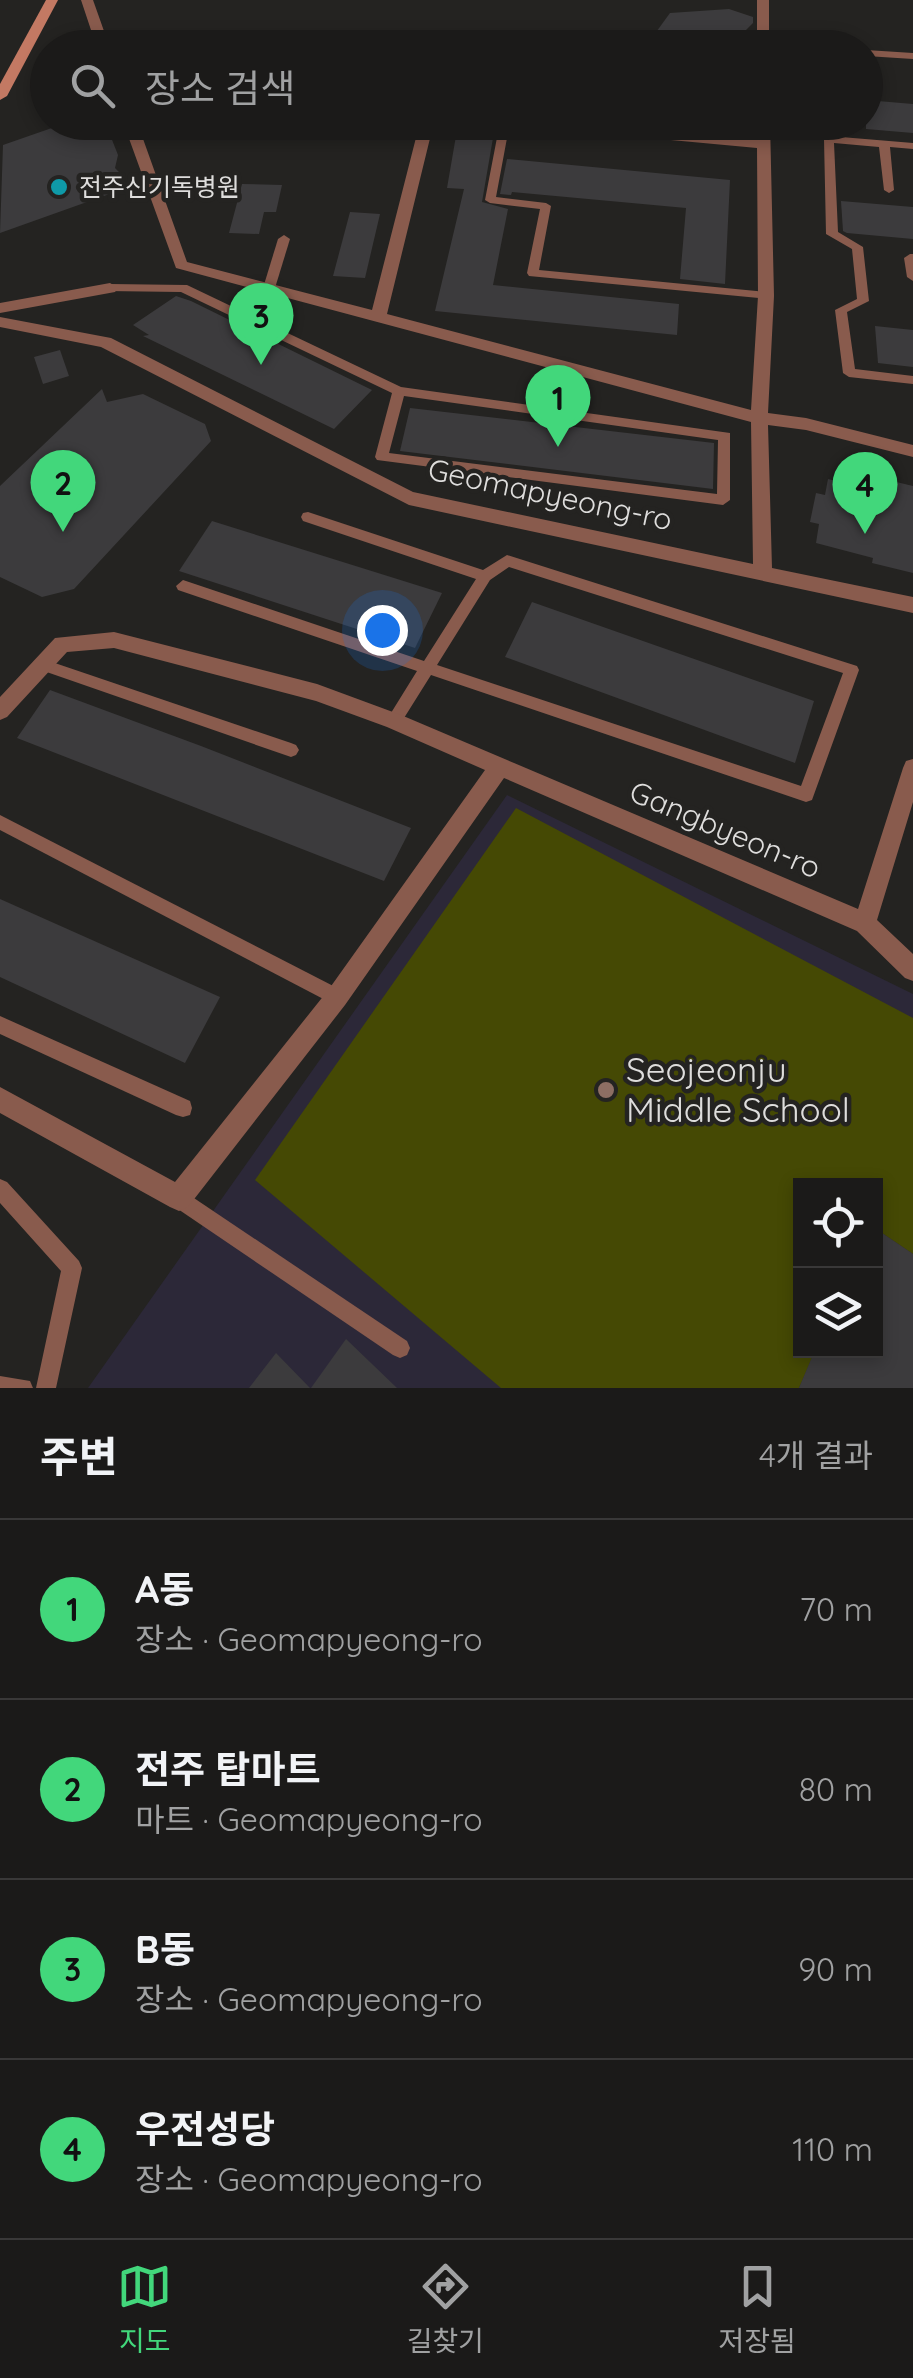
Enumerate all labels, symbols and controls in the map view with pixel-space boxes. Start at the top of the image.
search box [30,30,883,140]
icon: search [65,58,120,113]
text: 장소 검색 [145,64,295,112]
place label: 전주신기독병원 [79,171,240,202]
marker: 전주신기독병원 [48,176,70,198]
pin: 3 [228,282,294,365]
pin: 1 [526,364,590,447]
pin: 2 [30,450,96,532]
street label: Geomapyeong-ro [425,450,676,538]
pin: 4 [832,452,898,534]
your location [357,605,408,656]
street label: Gangbyeon-ro [624,772,827,886]
place label: Seojeonju Middle School [626,1047,850,1131]
marker: Seojeonju Middle School [595,1079,617,1101]
map controls [793,1178,883,1358]
button: locate [793,1178,883,1268]
button: layers [793,1268,883,1358]
text: 주변 [40,1430,117,1483]
text: 4개 결과 [759,1435,873,1475]
text: A동 [135,1565,194,1613]
text: 1 [66,1589,79,1629]
text: 70 m [800,1589,873,1629]
text: 장소 · Geomapyeong-ro [135,1619,483,1659]
text: 전주 탑마트 [135,1745,320,1793]
text: 2 [63,1769,82,1809]
text: 80 m [799,1769,873,1809]
text: 마트 · Geomapyeong-ro [135,1799,483,1839]
text: B동 [135,1925,195,1973]
text: 3 [64,1949,81,1989]
text: 90 m [798,1949,873,1989]
text: 장소 · Geomapyeong-ro [135,1979,483,2019]
text: 우전성당 [135,2105,275,2153]
text: 4 [63,2129,82,2169]
text: 110 m [792,2129,873,2169]
text: 장소 · Geomapyeong-ro [135,2159,483,2199]
tab: 지도 [117,2259,172,2359]
tab: 길찾기 [407,2259,484,2359]
tab: 저장됨 [718,2259,796,2359]

